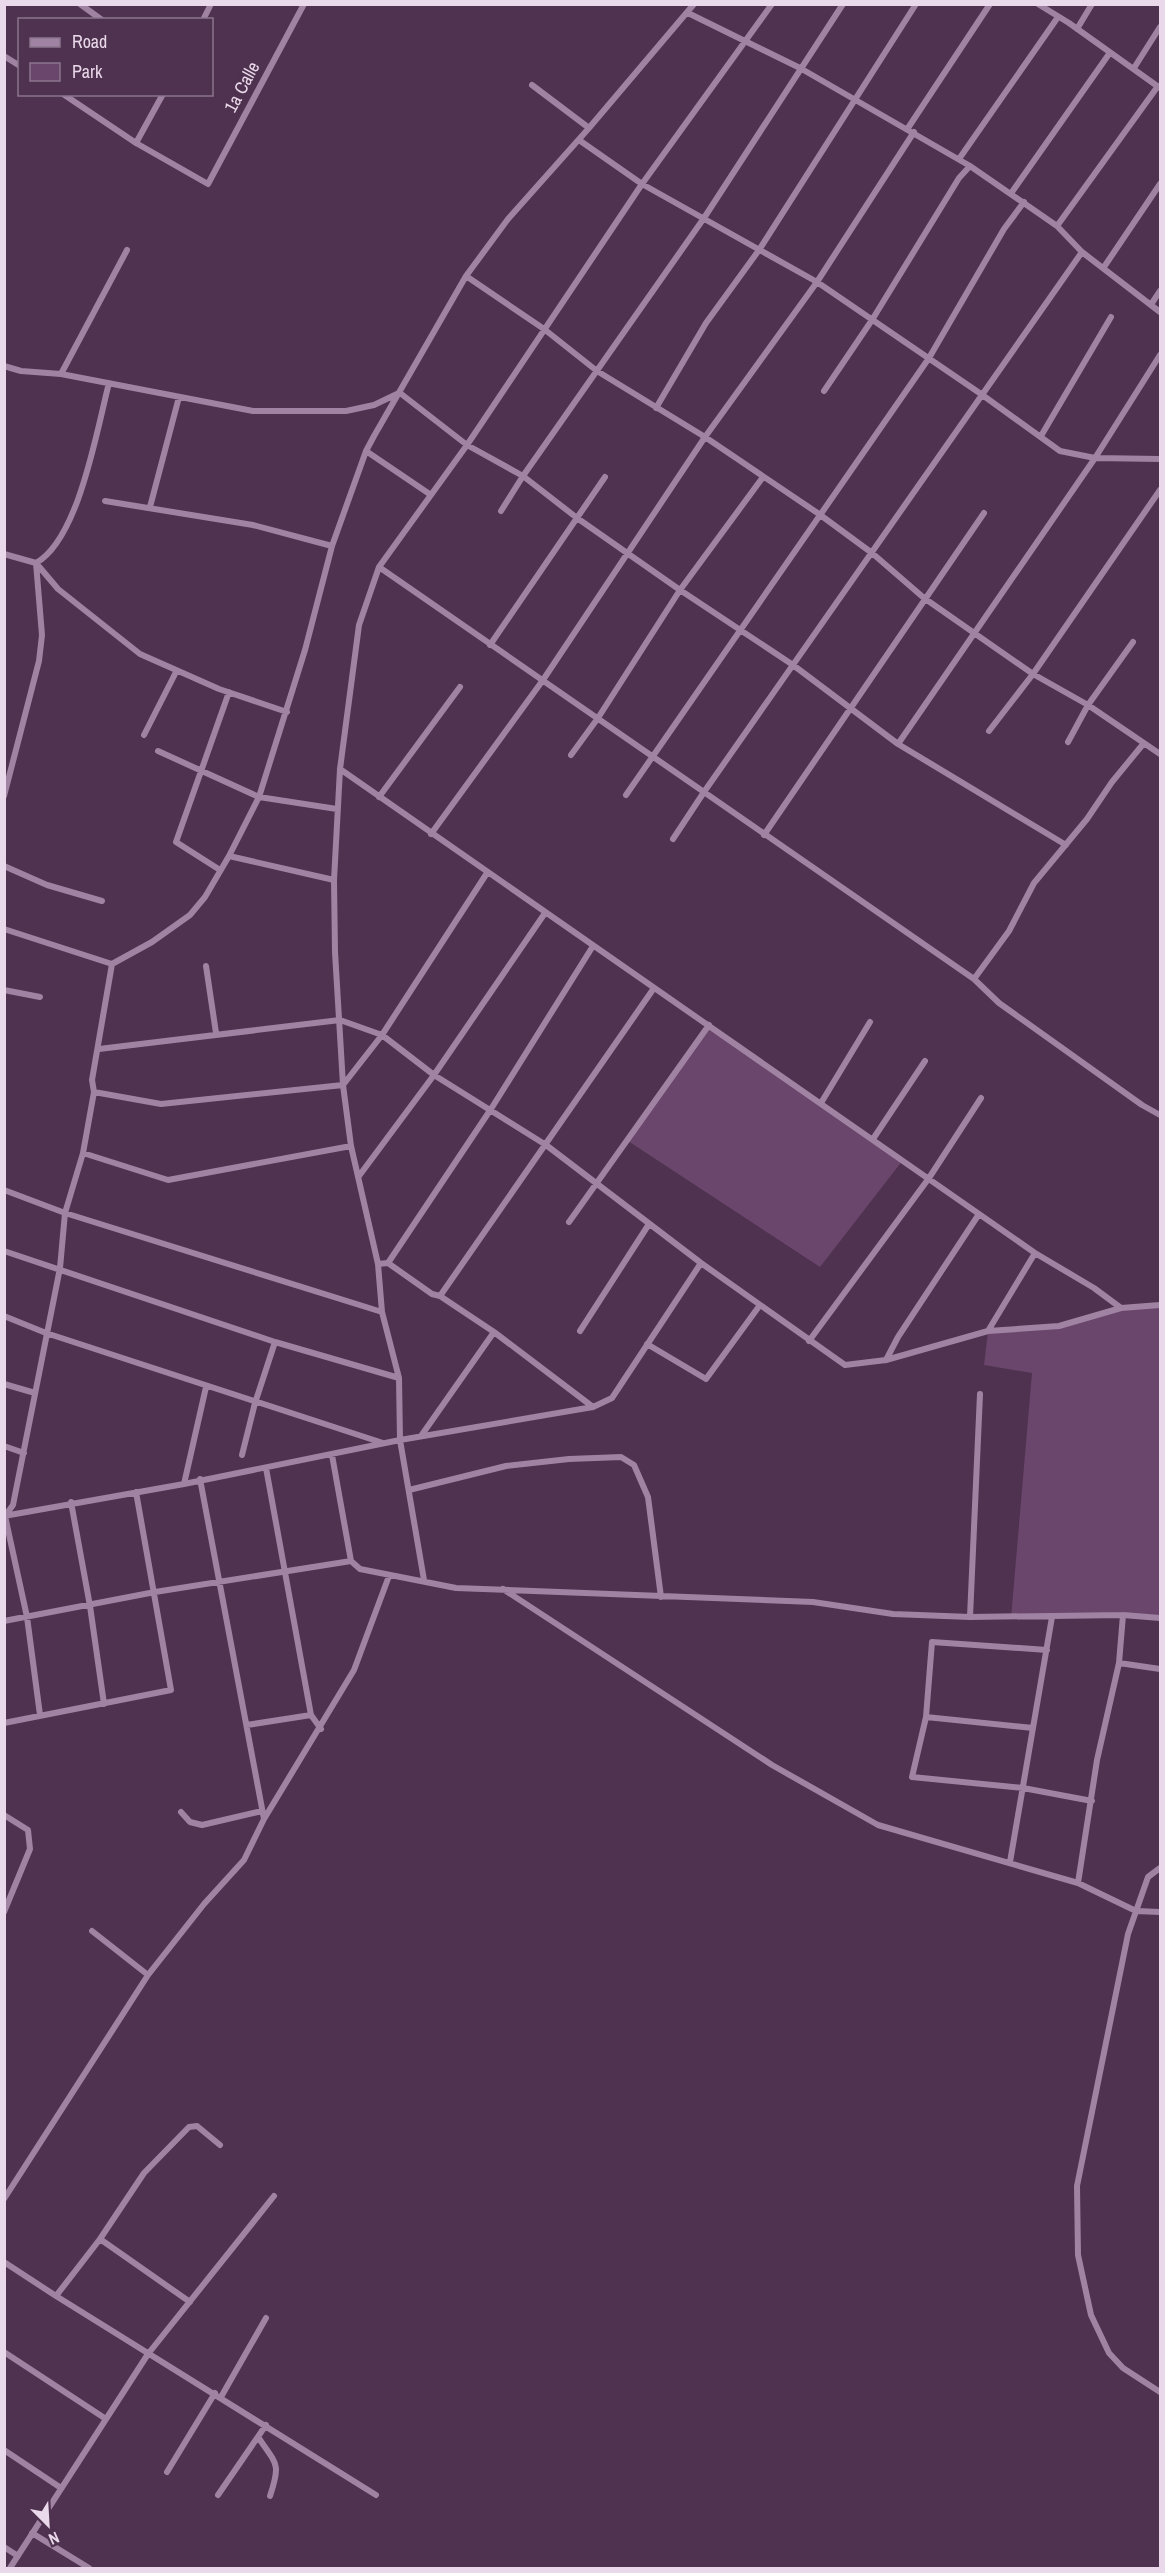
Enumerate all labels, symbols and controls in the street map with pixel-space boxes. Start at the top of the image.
legend [18,18,213,96]
text: Road [72,29,107,54]
street label: 1a Calle [218,57,265,117]
text: Park [72,59,103,84]
north arrow [18,2495,78,2555]
text: N [45,2527,63,2551]

